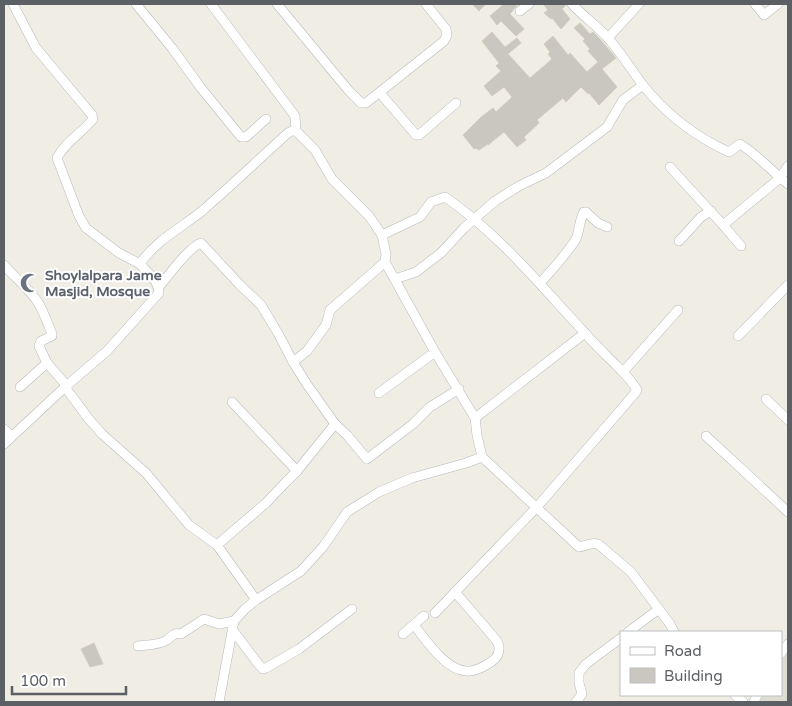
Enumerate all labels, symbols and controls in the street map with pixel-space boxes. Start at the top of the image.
place label: Shoylalpara Jame Masjid, Mosque [45,267,162,300]
mosque icon: Shoylalpara Jame Masjid, Mosque [19,272,41,294]
legend [620,631,782,696]
text: Road [664,642,702,660]
scale bar [12,664,126,696]
text: Building [664,667,723,685]
text: 100 m [20,672,66,690]

